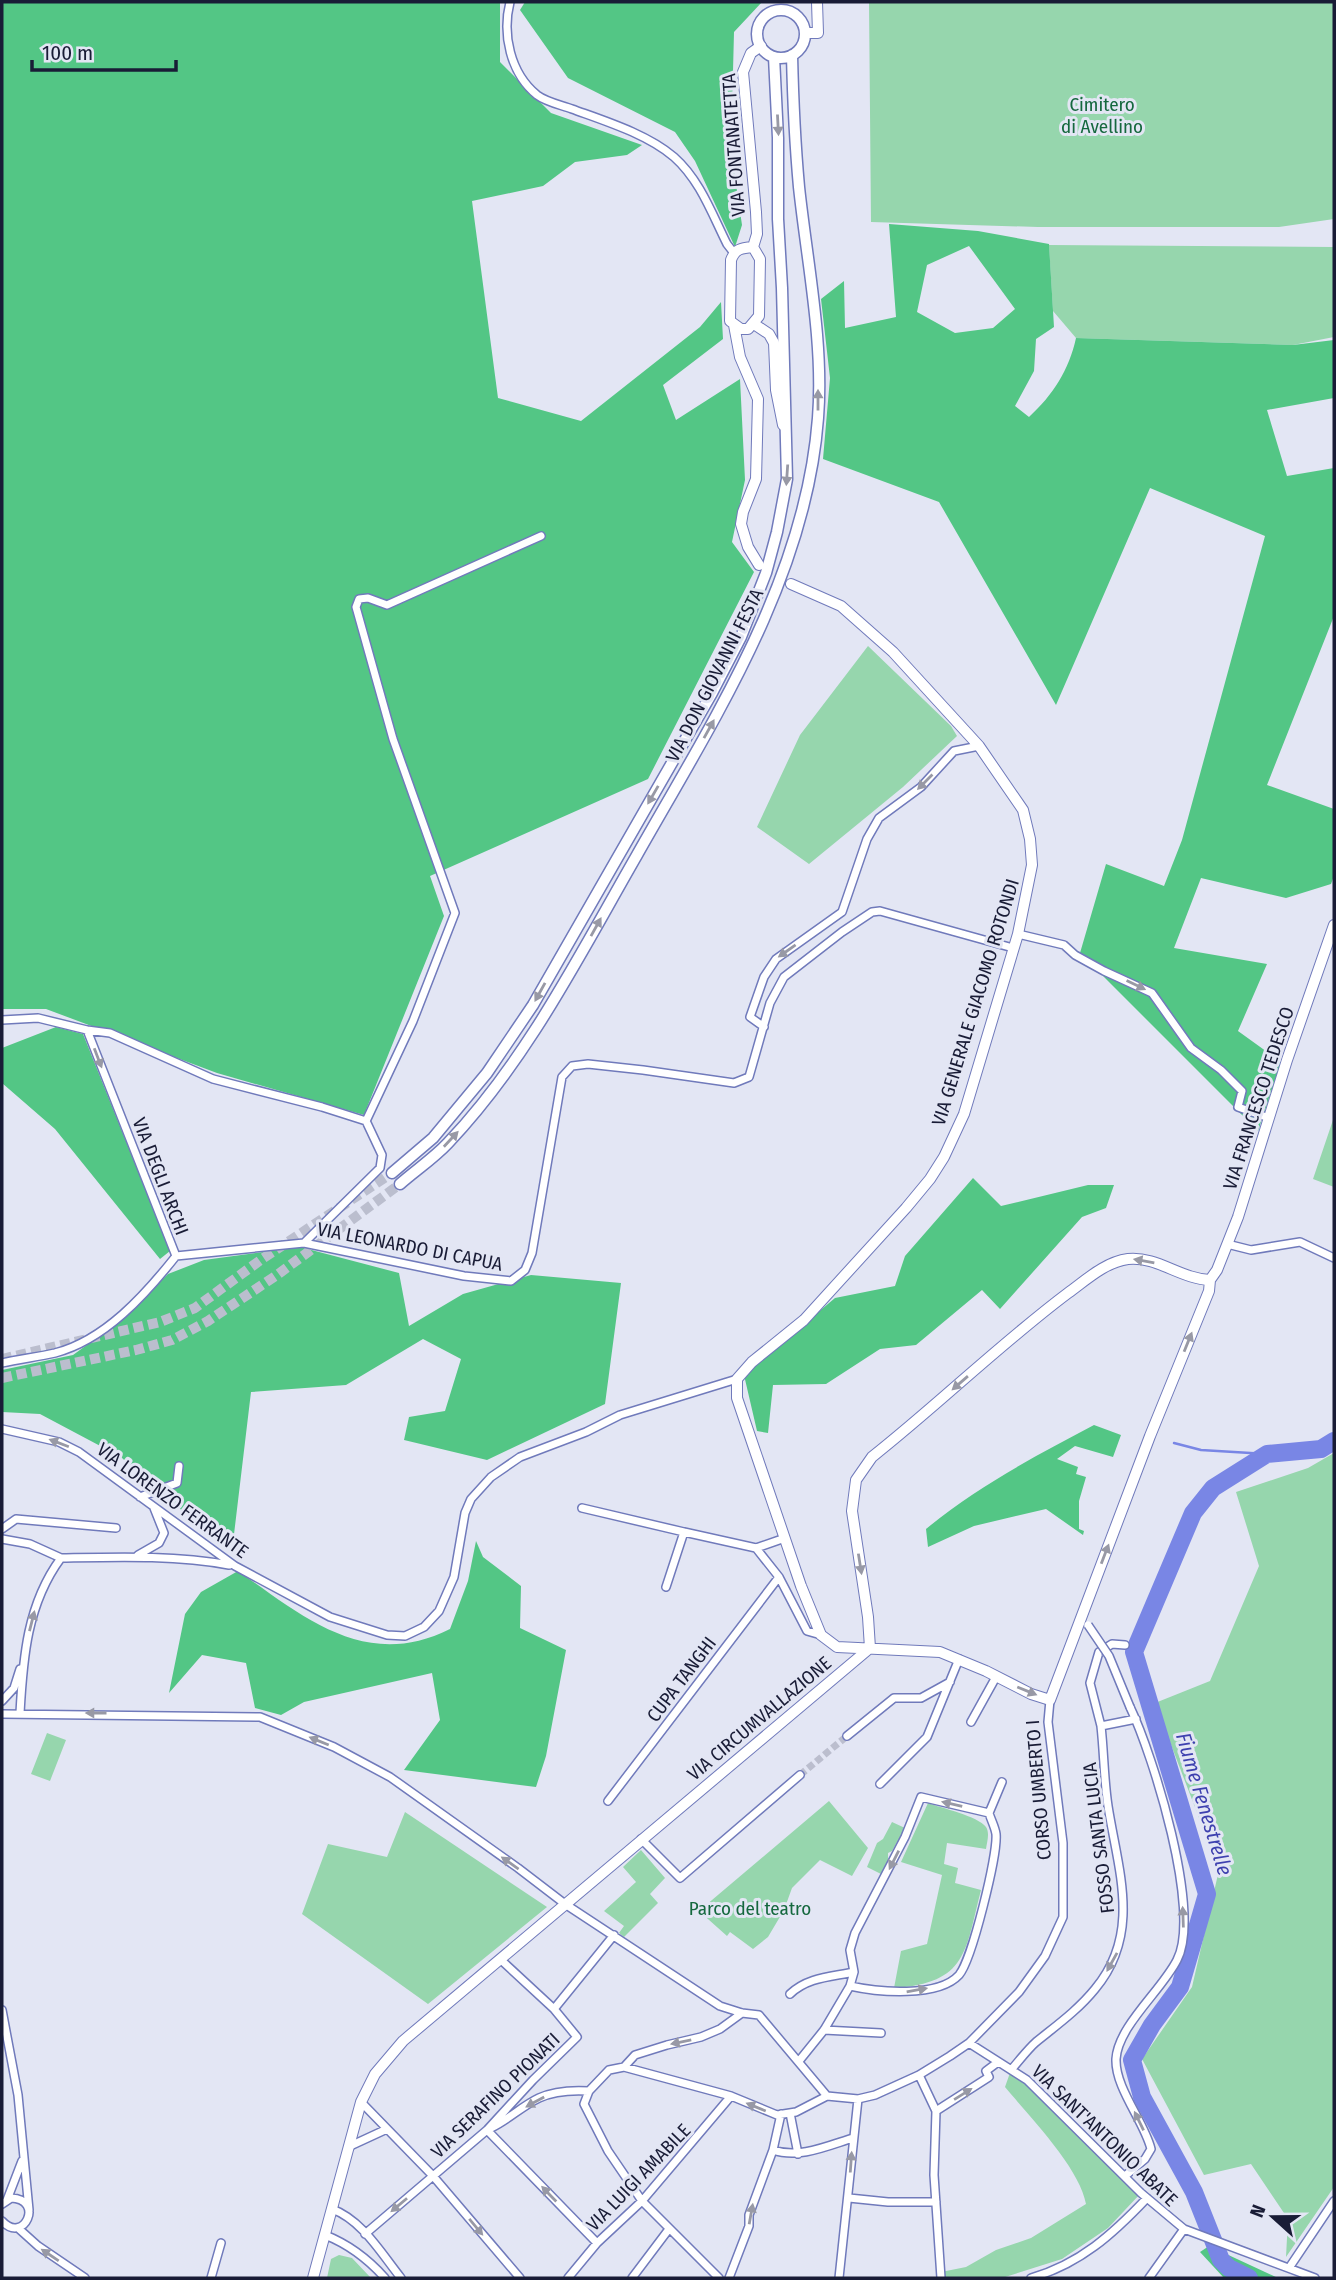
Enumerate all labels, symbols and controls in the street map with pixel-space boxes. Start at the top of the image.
scale bar [32,28,175,72]
text: 100 m [42,40,93,66]
street label: VIA FONTANATETTA [717,73,750,217]
park label: Cimitero di Avellino [1061,93,1143,138]
one-way arrow [772,114,783,136]
one-way arrow [812,389,824,411]
one-way arrow [781,464,792,486]
street label: VIA DON GIOVANNI FESTA [661,585,768,766]
one-way arrow [703,719,715,739]
one-way arrow [916,773,933,790]
one-way arrow [647,785,659,804]
street label: VIA GENERALE GIACOMO ROTONDI [927,876,1024,1128]
one-way arrow [590,917,602,936]
one-way arrow [778,944,796,958]
one-way arrow [1126,979,1146,990]
one-way arrow [534,983,546,1002]
street label: VIA FRANCESCO TEDESCO [1218,1004,1299,1192]
one-way arrow [93,1048,104,1069]
street label: VIA DEGLI ARCHI [128,1114,193,1238]
one-way arrow [442,1131,458,1148]
street label: VIA LEONARDO DI CAPUA [315,1217,505,1276]
one-way arrow [1133,1255,1155,1266]
one-way arrow [1183,1332,1194,1353]
one-way arrow [951,1375,968,1390]
one-way arrow [48,1437,69,1448]
street label: VIA LORENZO FERRANTE [93,1438,253,1563]
one-way arrow [1100,1544,1111,1565]
one-way arrow [855,1553,866,1575]
one-way arrow [27,1610,38,1632]
street label: CUPA TANGHI [642,1632,721,1726]
street label: VIA CIRCUMVALLAZIONE [683,1651,836,1785]
one-way arrow [1017,1686,1038,1697]
one-way arrow [85,1707,107,1719]
street label: CORSO UMBERTO I [1021,1719,1056,1861]
water label: Fiume Fenestrelle [1170,1729,1238,1879]
one-way arrow [309,1735,329,1747]
street label: FOSSO SANTA LUCIA [1078,1761,1119,1915]
one-way arrow [941,1798,963,1809]
one-way arrow [888,1850,899,1870]
one-way arrow [501,1856,519,1870]
park label: Parco del teatro [689,1897,811,1920]
one-way arrow [1177,1906,1188,1928]
one-way arrow [1106,1952,1118,1972]
one-way arrow [906,1984,928,1995]
street label: VIA SERAFINO PIONATI [426,2028,565,2163]
one-way arrow [670,2036,692,2047]
street label: VIA SANT'ANTONIO ABATE [1027,2060,1182,2211]
one-way arrow [953,2087,972,2100]
one-way arrow [526,2096,545,2108]
one-way arrow [745,2101,766,2112]
one-way arrow [1134,2111,1145,2131]
street label: VIA LUIGI AMABILE [582,2119,695,2236]
one-way arrow [846,2150,857,2172]
north arrow [1238,2182,1308,2252]
one-way arrow [542,2186,558,2203]
one-way arrow [390,2197,408,2213]
text: N [1245,2202,1270,2221]
one-way arrow [746,2203,757,2225]
one-way arrow [468,2219,483,2236]
one-way arrow [41,2248,60,2261]

